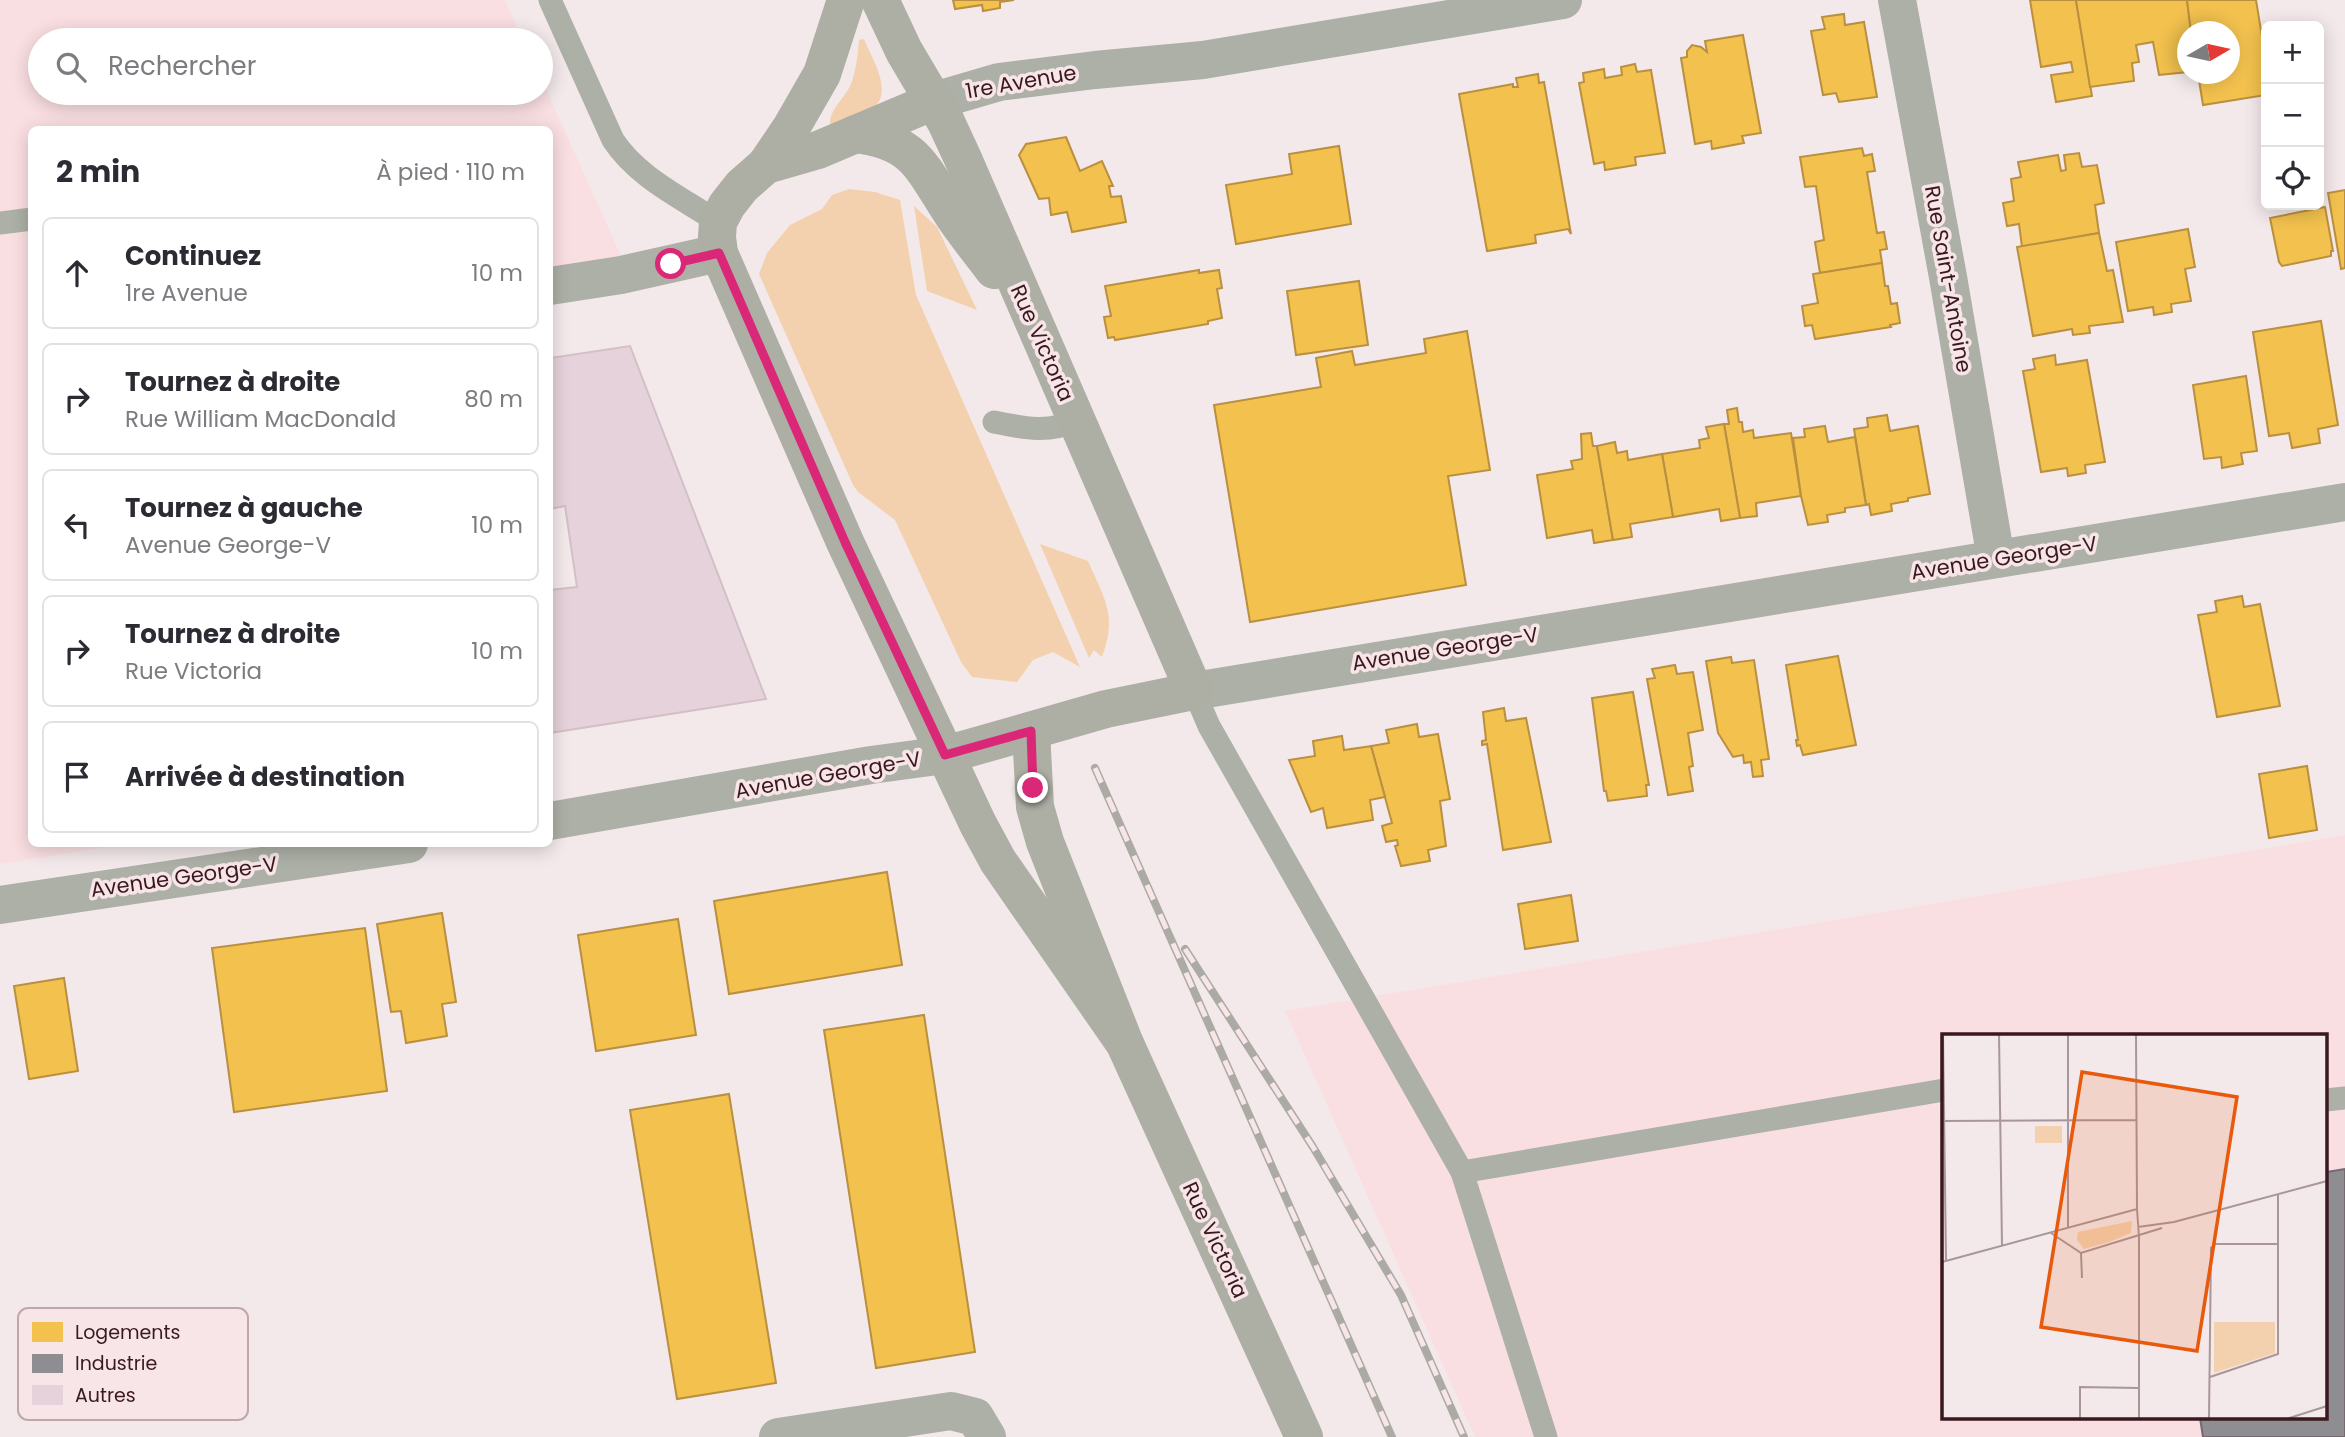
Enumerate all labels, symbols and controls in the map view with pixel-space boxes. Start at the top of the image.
north arrow [2177,21,2240,84]
map controls [2261,21,2324,210]
button: + [2261,21,2324,84]
search box [28,28,553,105]
icon: search [52,48,90,86]
text: Rechercher [108,48,256,84]
street label: 1re Avenue [963,57,1079,106]
button: − [2261,84,2324,147]
button: locate [2261,147,2324,210]
text: 2 min [56,150,140,193]
text: À pied · 110 m [376,156,525,188]
street label: Rue Saint-Antoine [1918,183,1979,375]
text: Continuez [125,238,261,274]
route start [655,248,686,279]
icon: ahead [58,254,96,292]
text: 10 m [471,257,523,289]
text: 1re Avenue [125,277,248,309]
street label: Rue Victoria [1004,280,1081,406]
text: Tournez à droite [125,364,340,400]
icon: right [58,380,96,418]
text: 80 m [464,383,523,415]
text: Rue William MacDonald [125,403,396,435]
text: Tournez à gauche [125,490,363,526]
icon: left [58,506,96,544]
text: 10 m [471,509,523,541]
street label: Avenue George-V [1909,528,2099,587]
text: Avenue George-V [125,529,331,561]
text: Tournez à droite [125,616,340,652]
street label: Avenue George-V [1350,619,1540,678]
icon: right [58,632,96,670]
text: 10 m [471,635,523,667]
text: Rue Victoria [125,655,262,687]
street label: Avenue George-V [733,744,923,805]
icon: arrive [58,758,96,796]
text: Arrivée à destination [125,759,405,795]
route end [1017,772,1048,803]
street label: Avenue George-V [89,849,279,904]
inset map [1942,1034,2328,1420]
street label: Rue Victoria [1176,1177,1255,1303]
legend [18,1308,248,1420]
text: Logements [75,1319,180,1346]
text: Industrie [75,1350,157,1377]
text: Autres [75,1382,136,1409]

